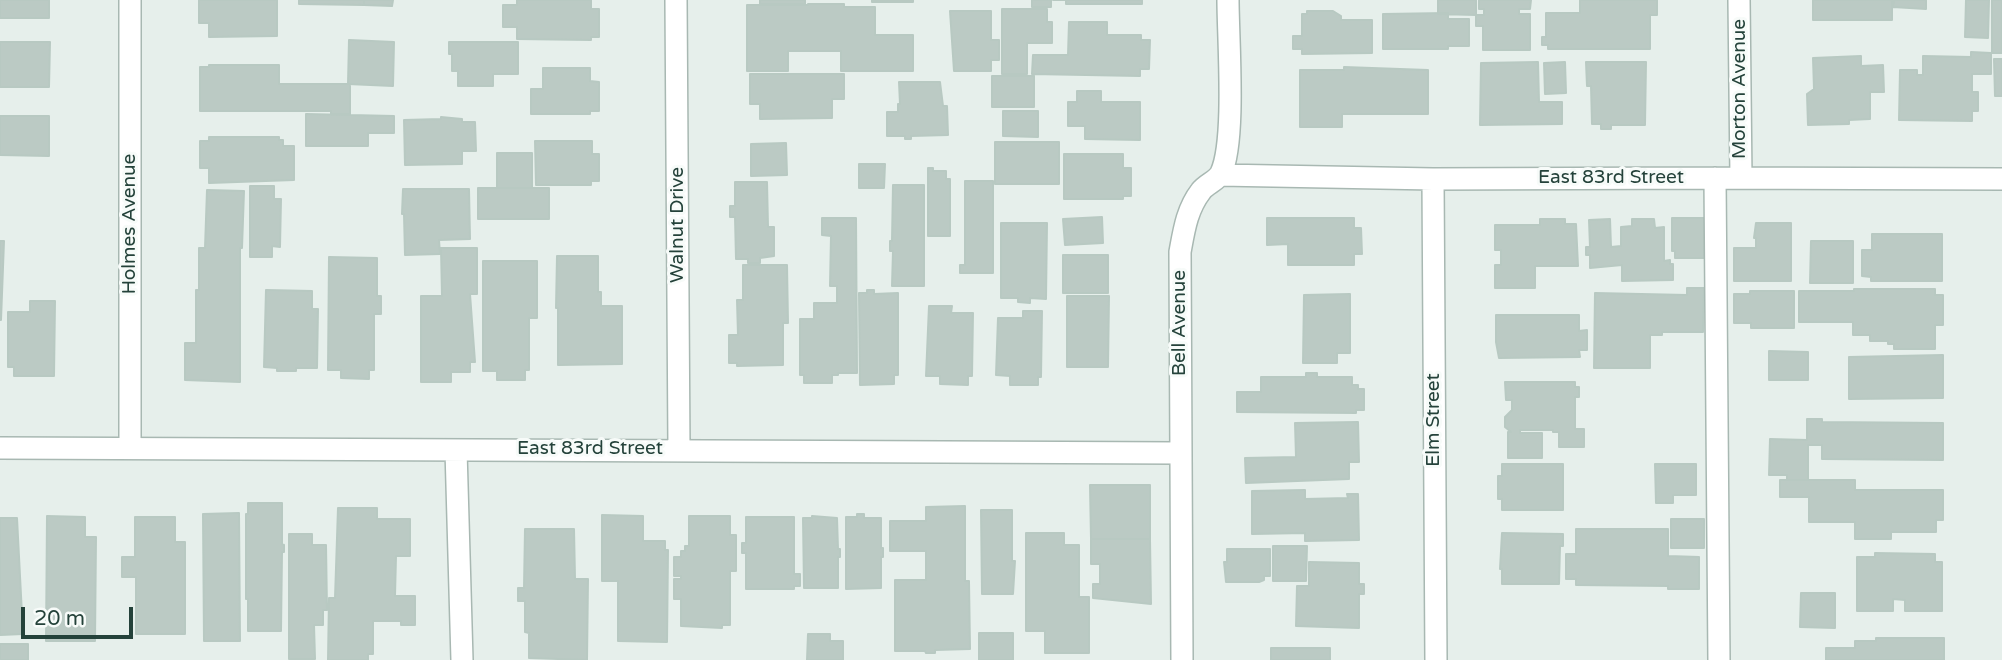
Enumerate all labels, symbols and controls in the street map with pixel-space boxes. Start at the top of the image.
street label: Morton Avenue [1729,19,1751,159]
street label: Holmes Avenue [119,154,141,294]
street label: Walnut Drive [667,167,689,283]
street label: East 83rd Street [1538,167,1684,189]
street label: Bell Avenue [1169,270,1191,376]
street label: Elm Street [1423,373,1445,467]
street label: East 83rd Street [517,438,663,460]
scale bar [24,594,136,638]
text: 20 m [34,606,85,631]

